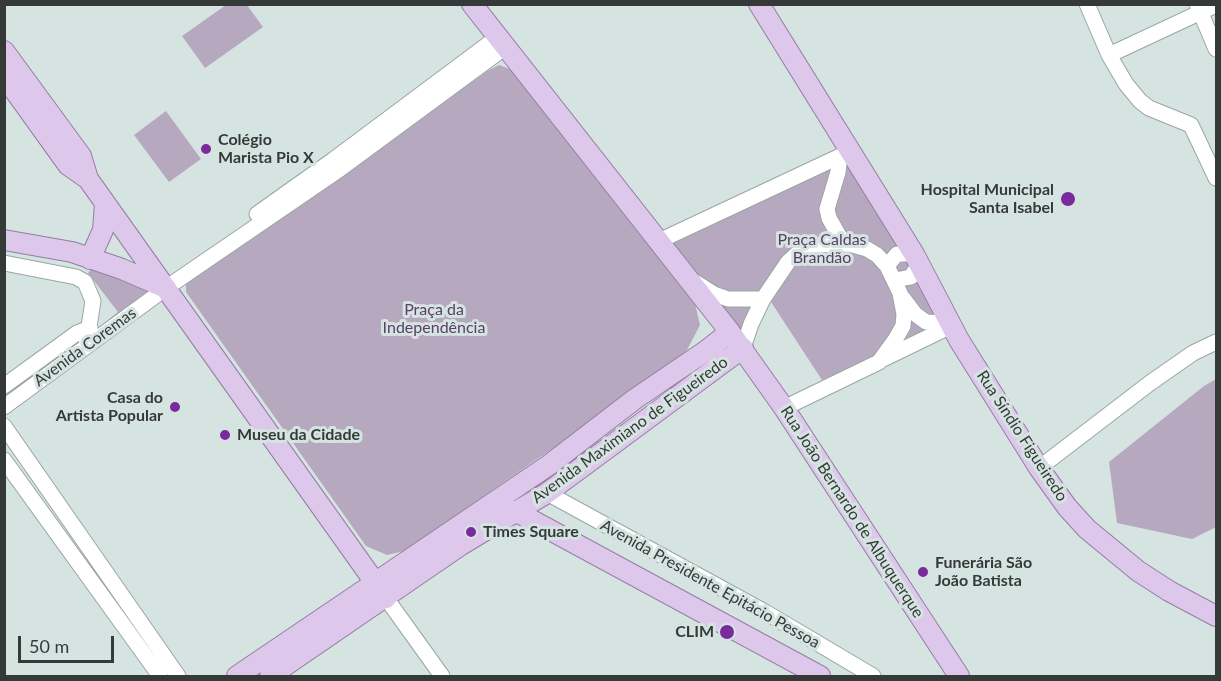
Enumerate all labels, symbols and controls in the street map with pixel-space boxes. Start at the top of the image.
place label: Colégio Marista Pio X [218,130,314,168]
marker: Colégio Marista Pio X [199,142,213,156]
place label: Hospital Municipal Santa Isabel [921,180,1054,218]
marker: Hospital Municipal Santa Isabel [1059,190,1077,208]
park label: Praça Caldas Brandão [777,230,867,268]
park label: Praça da Independência [383,300,485,338]
street label: Avenida Coremas [30,303,140,391]
street label: Avenida Maximiano de Figueiredo [528,352,732,508]
street label: Rua Síndio Figueiredo [972,367,1072,505]
place label: Casa do Artista Popular [56,388,163,426]
marker: Casa do Artista Popular [168,400,182,414]
street label: Rua João Bernardo de Albuquerque [776,403,928,621]
place label: Museu da Cidade [237,425,360,445]
marker: Museu da Cidade [218,428,232,442]
street label: Avenida Presidente Epitácio Pessoa [597,516,823,652]
place label: Times Square [483,522,579,542]
marker: Times Square [464,525,478,539]
place label: Funerária São João Batista [935,553,1032,591]
marker: Funerária São João Batista [916,565,930,579]
place label: CLIM [675,622,714,642]
marker: CLIM [718,623,736,641]
scale bar [21,624,117,662]
text: 50 m [29,635,69,657]

